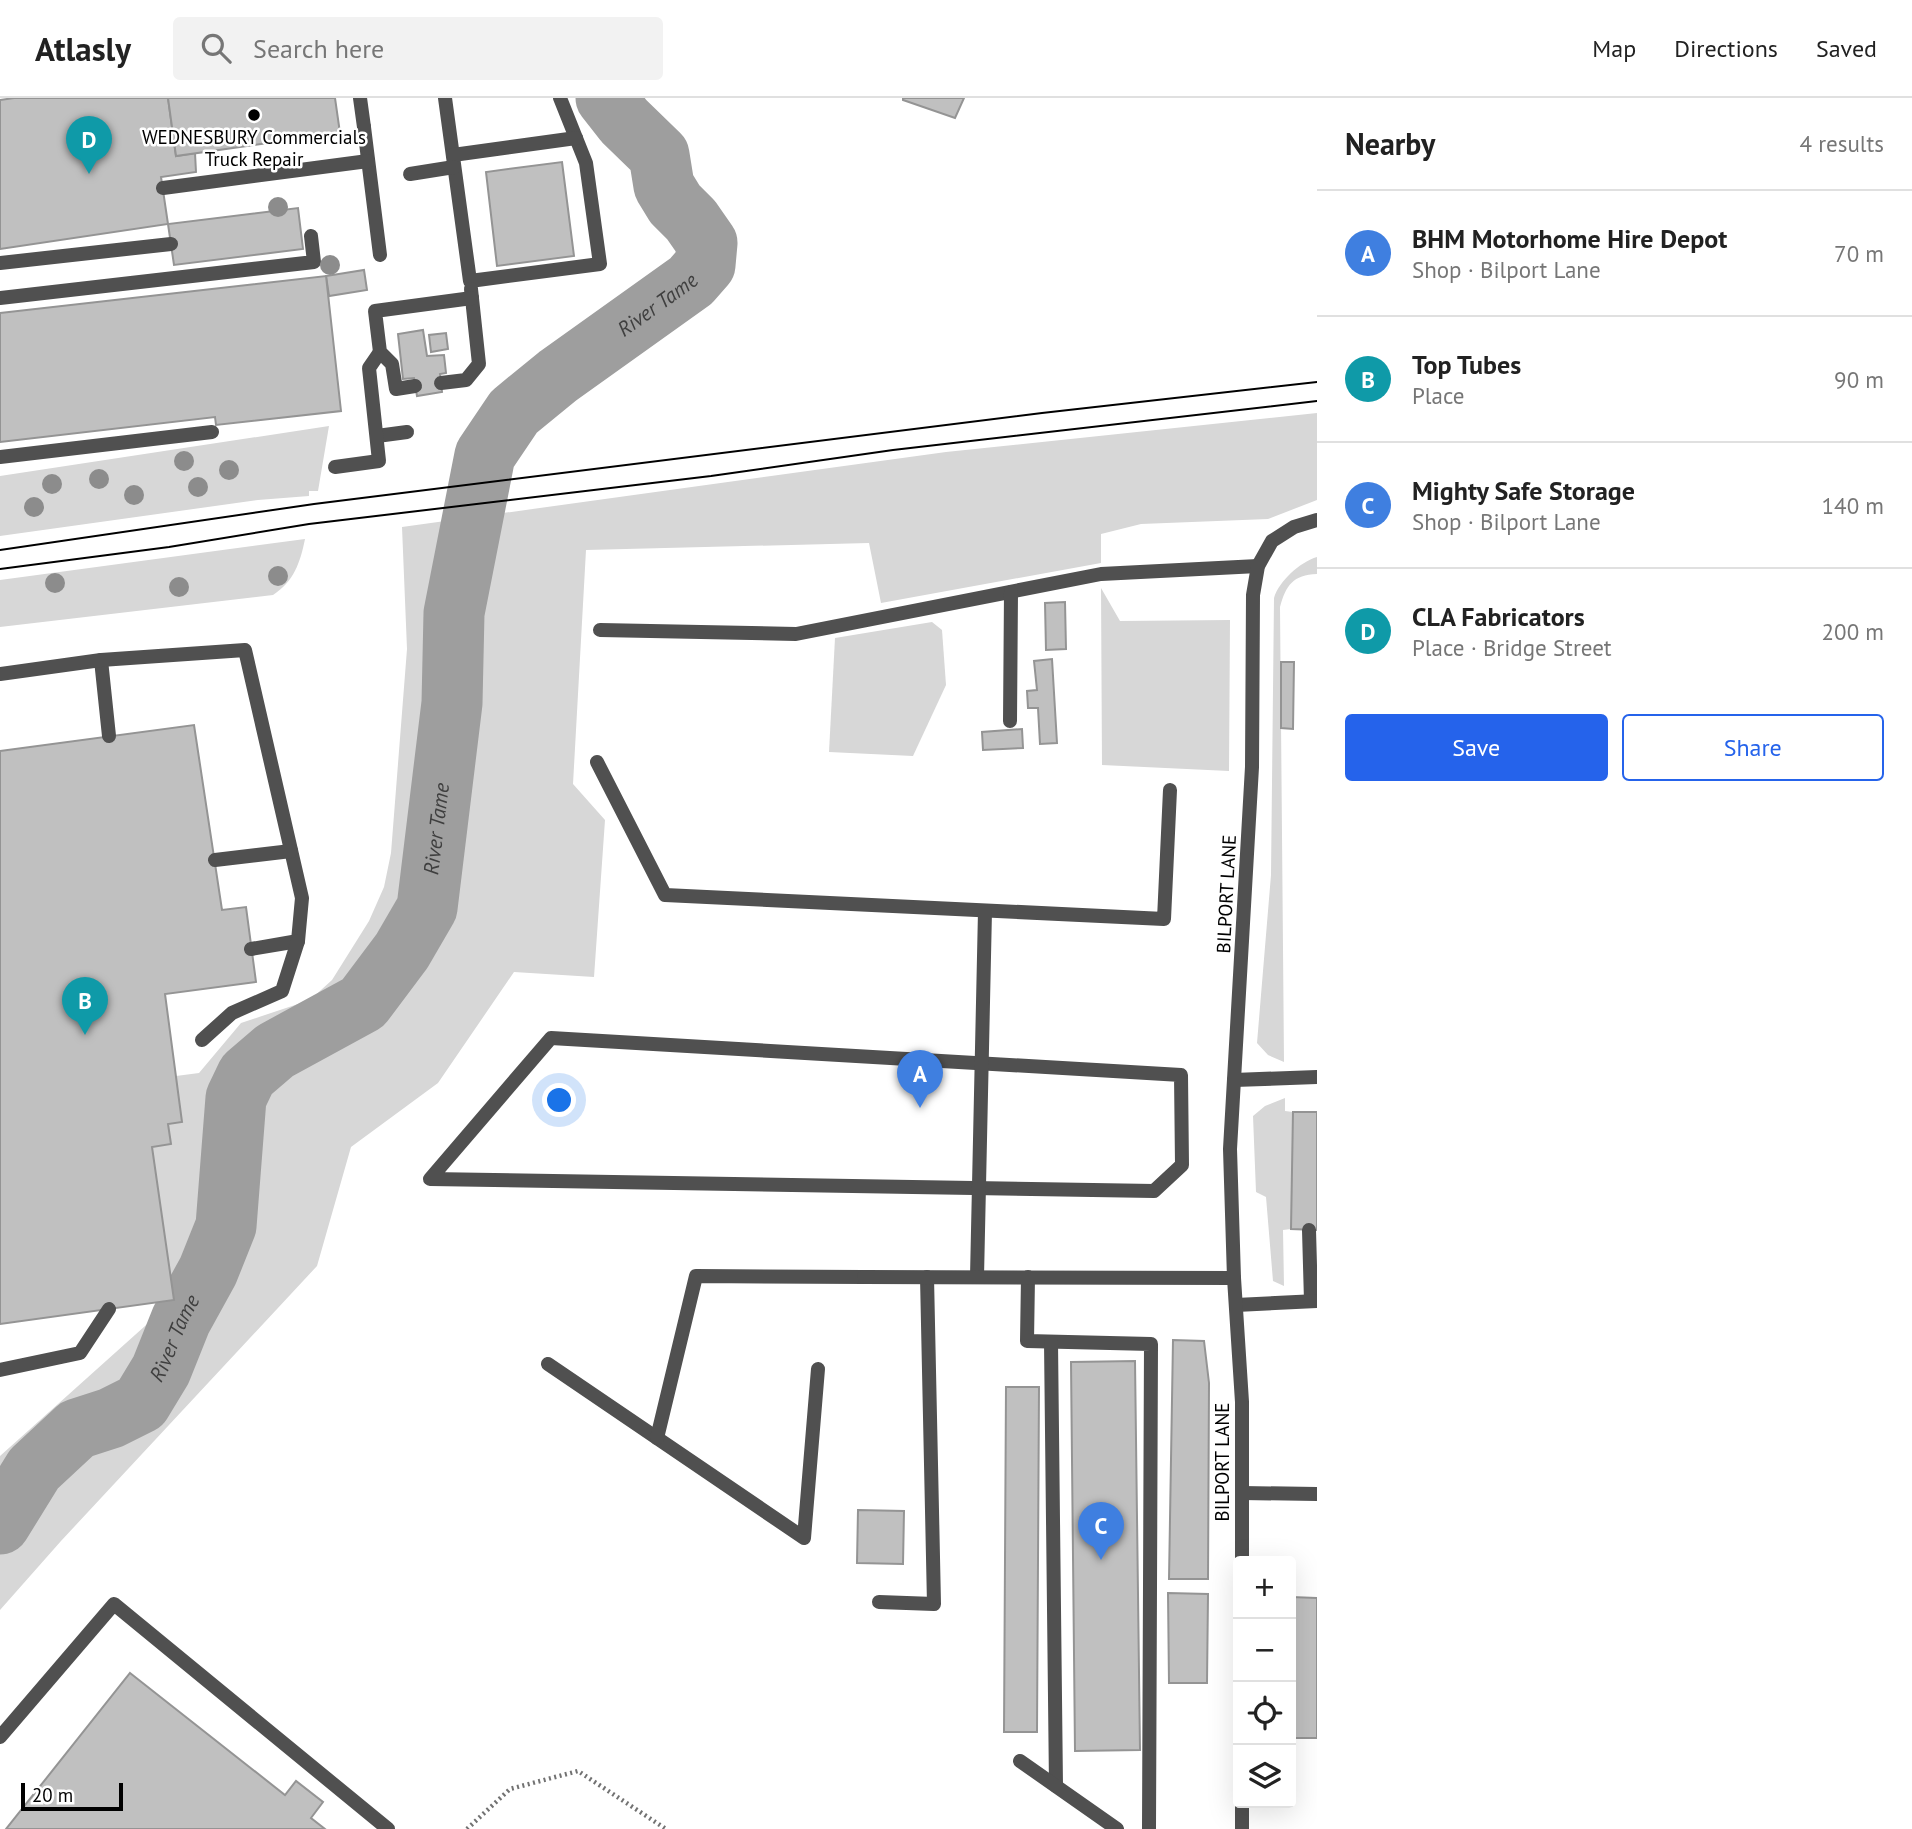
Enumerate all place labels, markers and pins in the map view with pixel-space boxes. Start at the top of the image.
marker: WEDNESBURY Commercials Truck Repair [246,107,262,123]
pin: D [66,116,112,174]
place label: WEDNESBURY Commercials Truck Repair [142,125,366,171]
pin: B [62,977,108,1035]
pin: A [897,1050,943,1108]
pin: C [1078,1502,1124,1560]

